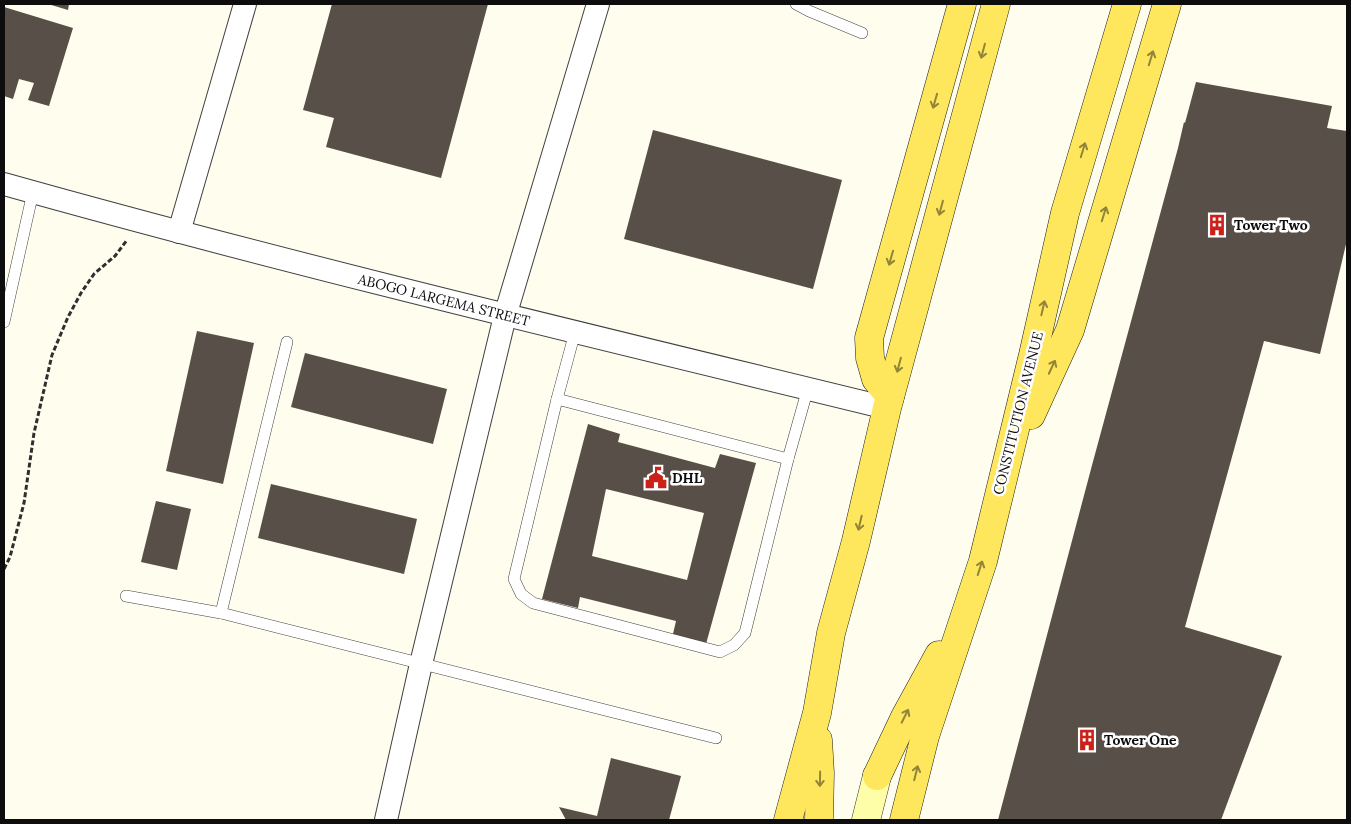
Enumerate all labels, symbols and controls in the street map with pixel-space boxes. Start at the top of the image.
one-way arrow [978,42,987,58]
one-way arrow [1146,50,1156,66]
one-way arrow [930,93,940,109]
one-way arrow [1079,143,1089,159]
one-way arrow [936,199,945,215]
one-way arrow [1100,206,1110,222]
building icon: Tower Two [1204,212,1230,238]
place label: Tower Two [1234,216,1308,234]
one-way arrow [886,249,896,265]
street label: ABOGO LARGEMA STREET [355,270,532,330]
one-way arrow [1039,300,1048,316]
street label: CONSTITUTION AVENUE [989,329,1047,496]
one-way arrow [893,356,903,372]
one-way arrow [1048,360,1058,375]
public building icon: DHL [643,465,669,491]
place label: DHL [672,469,703,487]
one-way arrow [855,514,864,530]
one-way arrow [976,560,986,576]
one-way arrow [901,709,911,724]
building icon: Tower One [1074,727,1100,753]
place label: Tower One [1104,731,1177,749]
one-way arrow [912,765,921,781]
one-way arrow [815,771,824,787]

